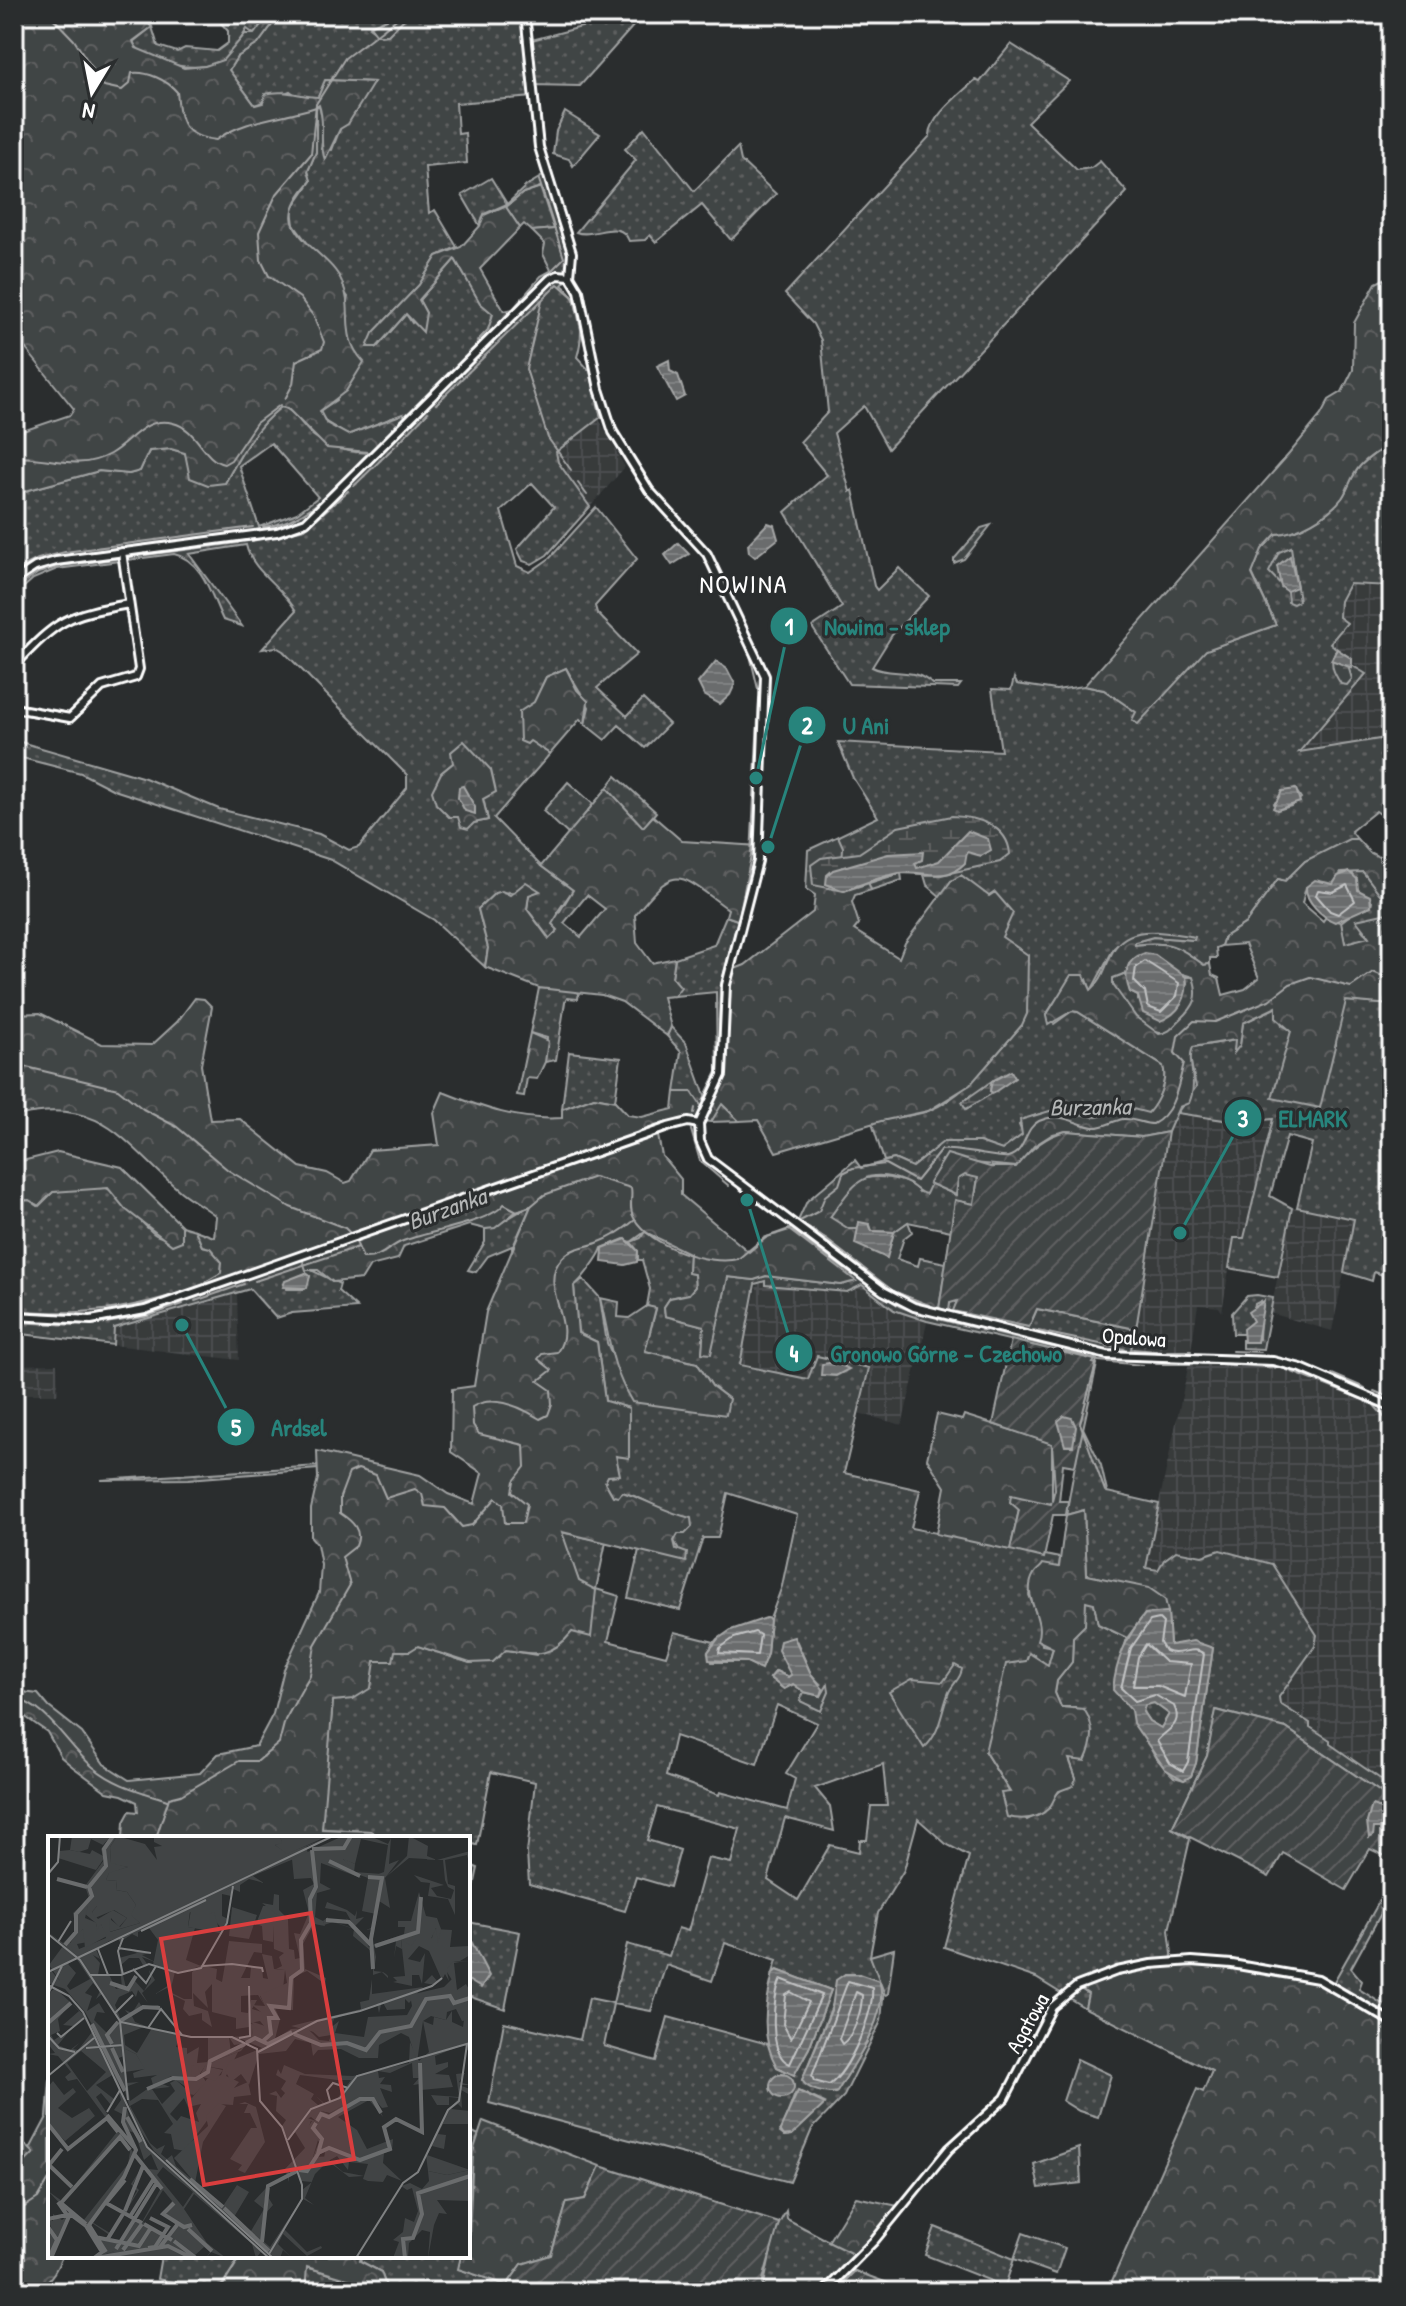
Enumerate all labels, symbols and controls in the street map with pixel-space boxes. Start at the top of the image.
north arrow [52,52,132,132]
text: N [80,96,97,127]
district label: NOWINA [700,566,788,601]
callout: Nowina - sklep [769,602,966,650]
text: 1 [785,610,794,642]
text: Nowina - sklep [824,610,950,643]
callout: U Ani [787,701,905,749]
text: 2 [801,709,813,741]
text: U Ani [843,709,889,741]
water label: Burzanka [1049,1089,1133,1123]
callout: ELMARK [1223,1094,1364,1142]
text: 3 [1238,1102,1249,1134]
text: ELMARK [1279,1102,1348,1134]
water label: Burzanka [403,1178,493,1237]
street label: Opalowa [1101,1320,1167,1354]
callout: Gronowo Górne - Czechowo [774,1329,1078,1377]
text: 4 [790,1337,799,1369]
text: Gronowo Górne - Czechowo [830,1337,1062,1369]
callout: Ardsel [216,1403,343,1451]
text: 5 [231,1411,242,1443]
text: Ardsel [271,1411,327,1443]
inset map [48,1836,470,2258]
street label: Agatowa [998,1987,1056,2058]

